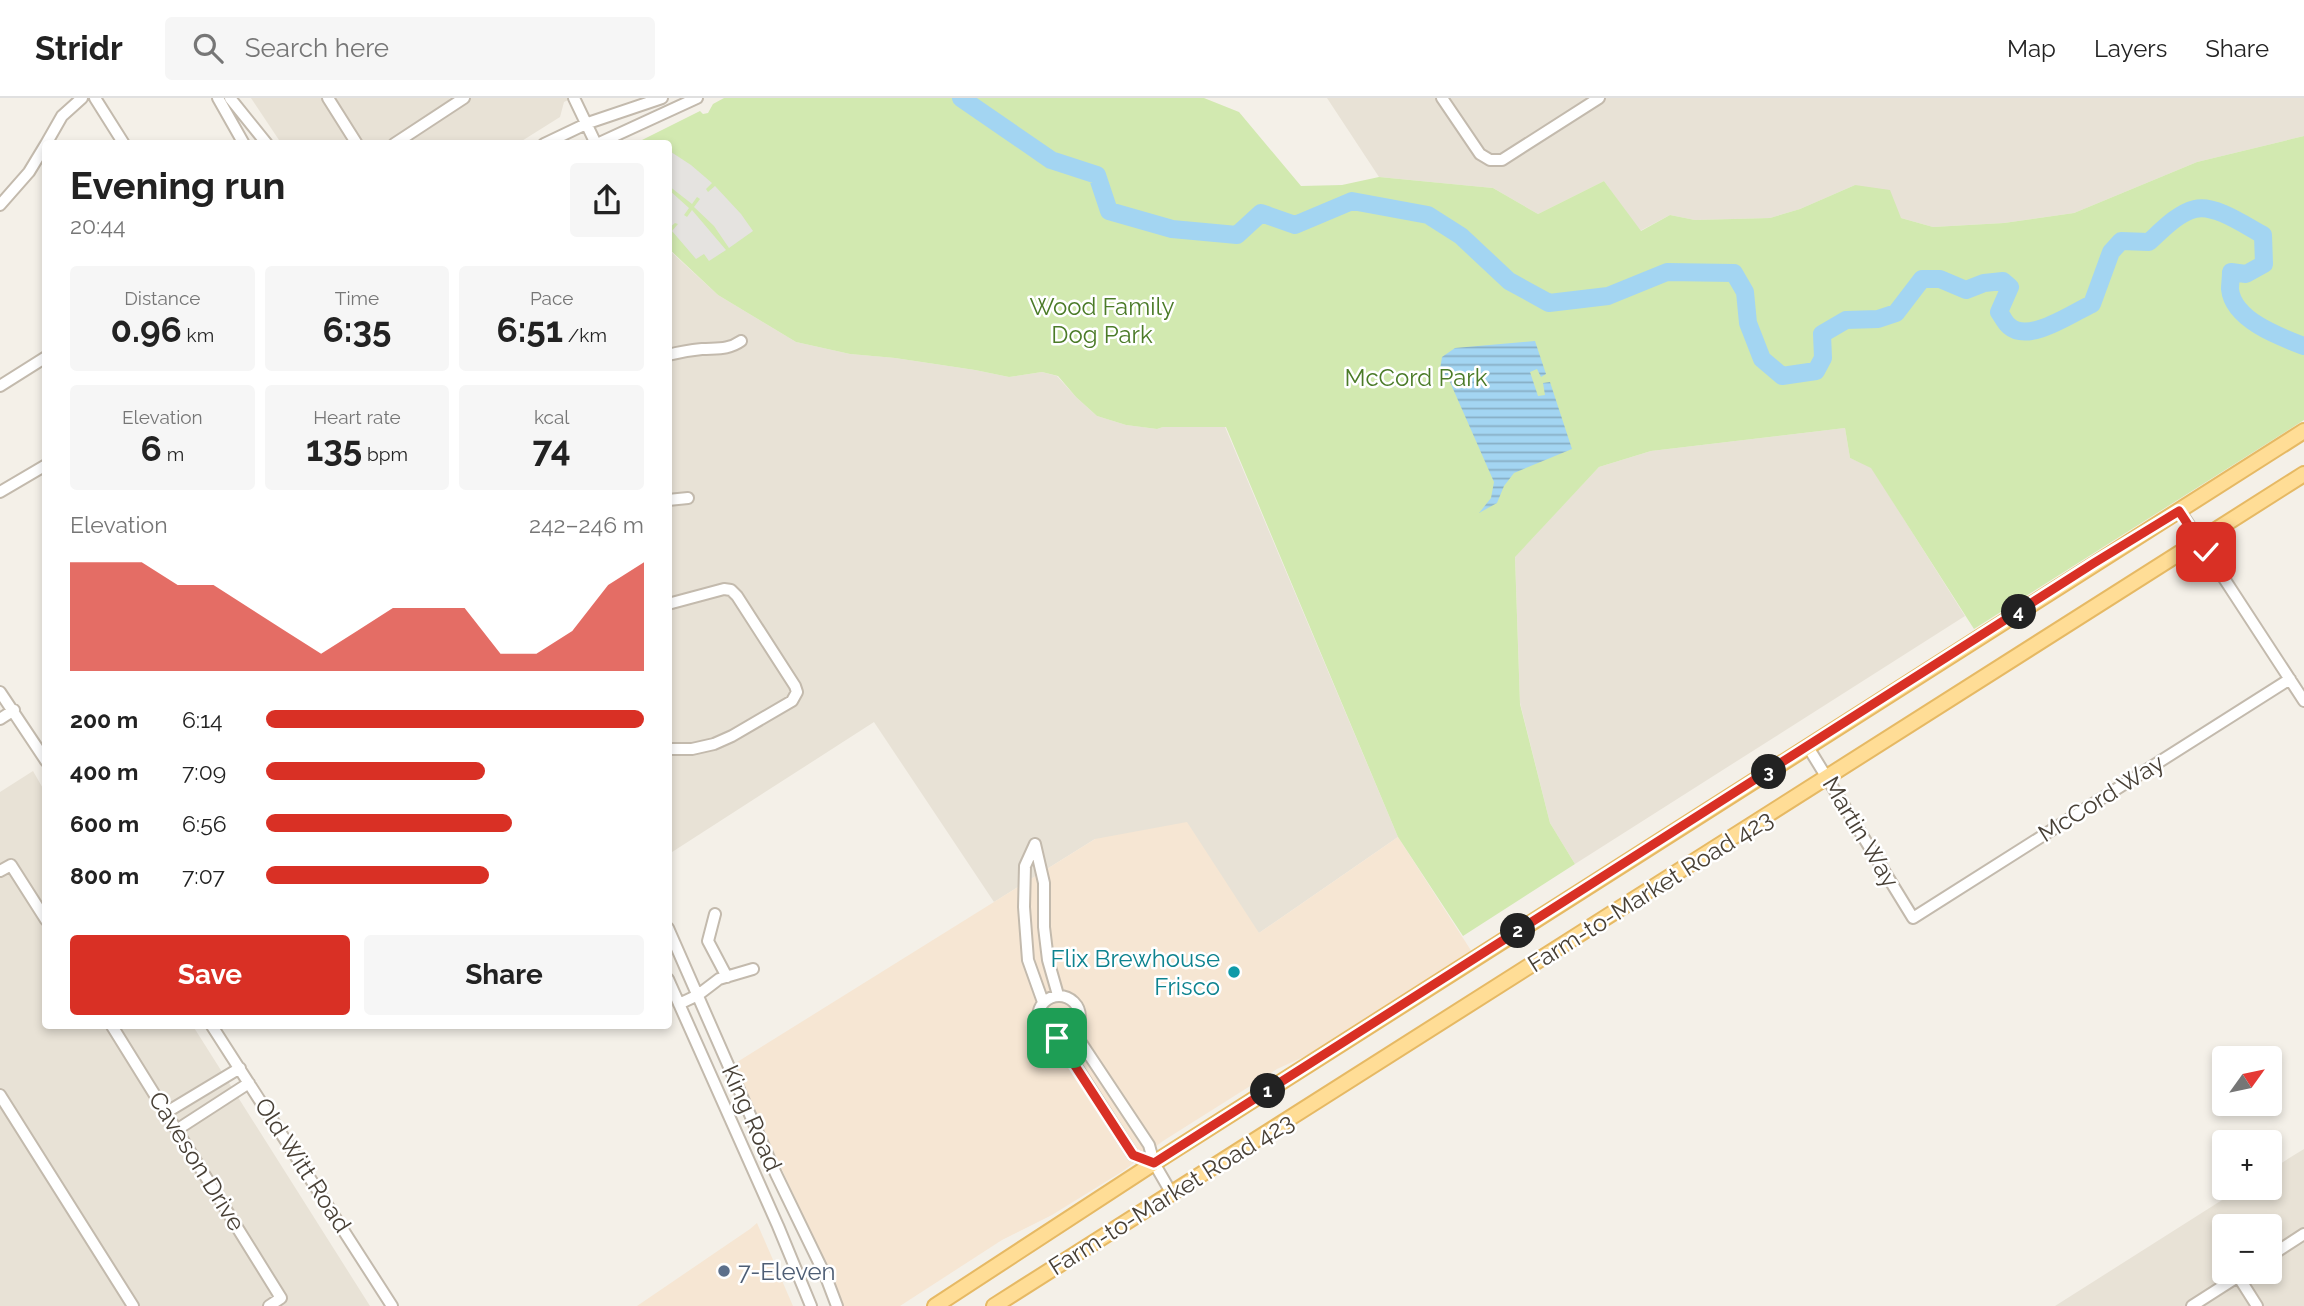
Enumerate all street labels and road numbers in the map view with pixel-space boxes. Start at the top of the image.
street label: McCord Way [2033,748,2169,848]
street label: Martin Way [1817,771,1905,893]
street label: Farm-to-Market Road 423 [1522,804,1778,978]
street label: King Road [716,1060,788,1176]
street label: Caveson Drive [143,1086,251,1236]
street label: Old Witt Road [249,1092,357,1238]
street label: Farm-to-Market Road 423 [1043,1107,1299,1281]

